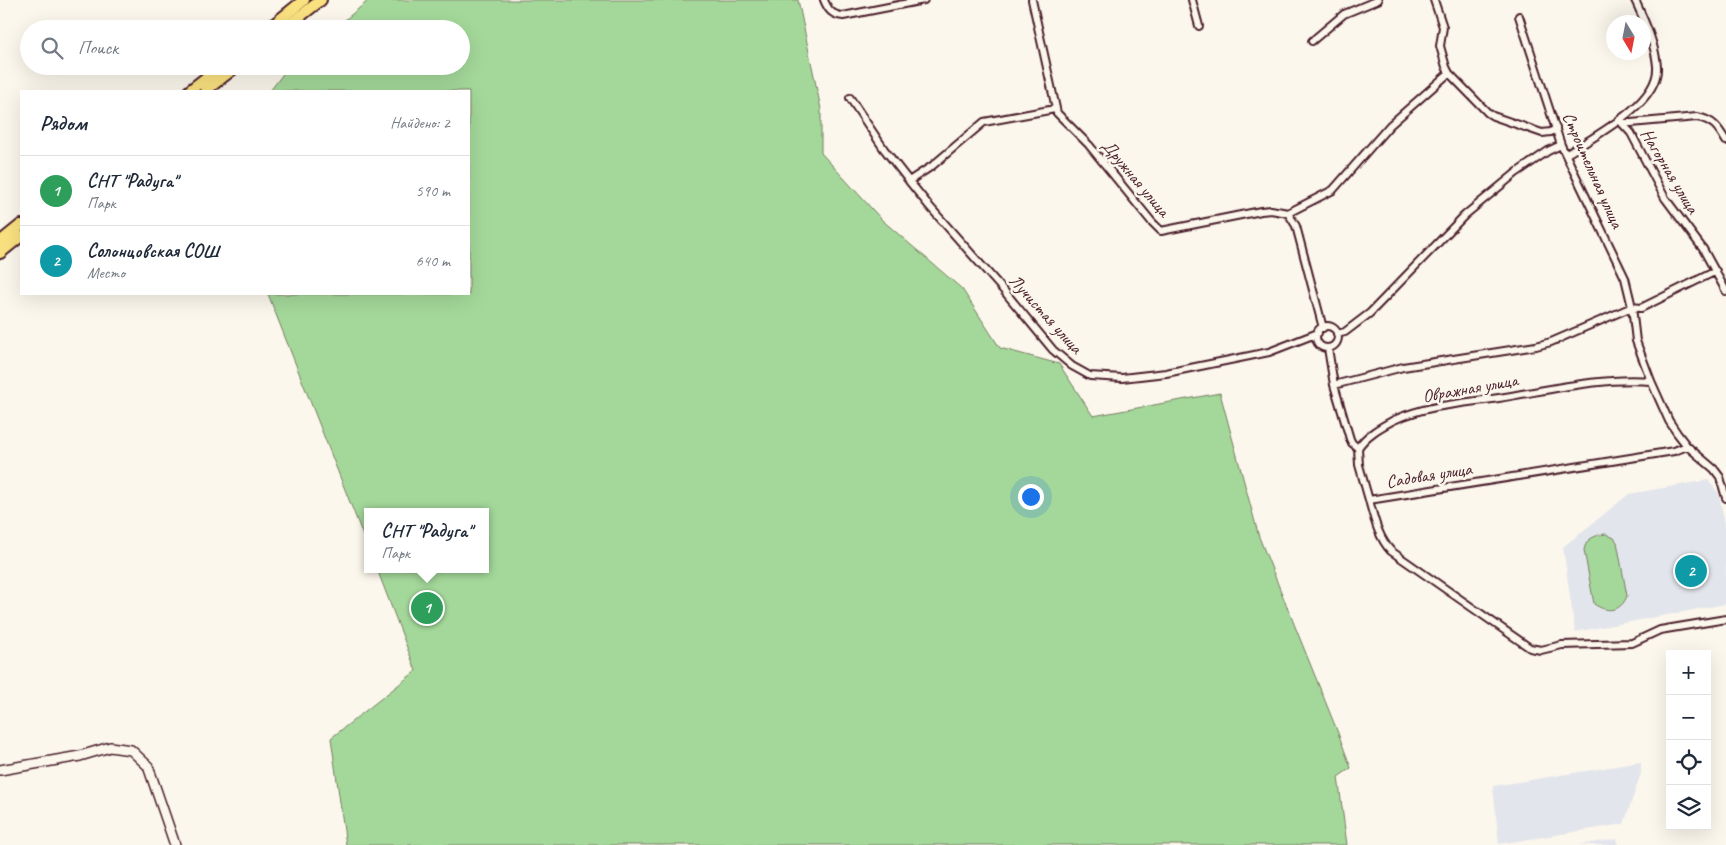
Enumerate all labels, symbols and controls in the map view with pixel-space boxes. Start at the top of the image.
north arrow [1606,15,1651,60]
search box [20,20,470,75]
icon: search [38,34,66,62]
text: Поиск [78,36,118,60]
street label: Строительная улица [1558,109,1629,233]
text: Рядом [40,110,87,136]
text: Найдено: 2 [390,113,450,133]
street label: Нагорная улица [1636,124,1705,219]
street label: Дружная улица [1097,135,1176,222]
text: СНТ "Радуга" [87,169,177,193]
text: 1 [52,181,60,201]
text: 590 m [416,181,450,201]
text: Парк [87,193,116,213]
text: Солонцовская СОШ [87,239,219,263]
text: 2 [52,251,60,271]
text: 640 m [416,251,450,271]
text: Место [87,263,125,283]
street label: Лучистая улица [1005,270,1088,359]
street label: Овражная улица [1421,369,1521,407]
street label: Садовая улица [1385,457,1474,493]
your location [1018,484,1044,510]
popup [364,508,489,573]
text: СНТ "Радуга" [381,519,472,543]
text: Парк [381,543,410,563]
pin: 2 [1675,552,1707,590]
pin: 1 [411,589,443,627]
map controls [1666,650,1711,830]
button: + [1666,650,1711,695]
button: − [1666,695,1711,740]
button: locate [1666,740,1711,785]
button: layers [1666,785,1711,830]

